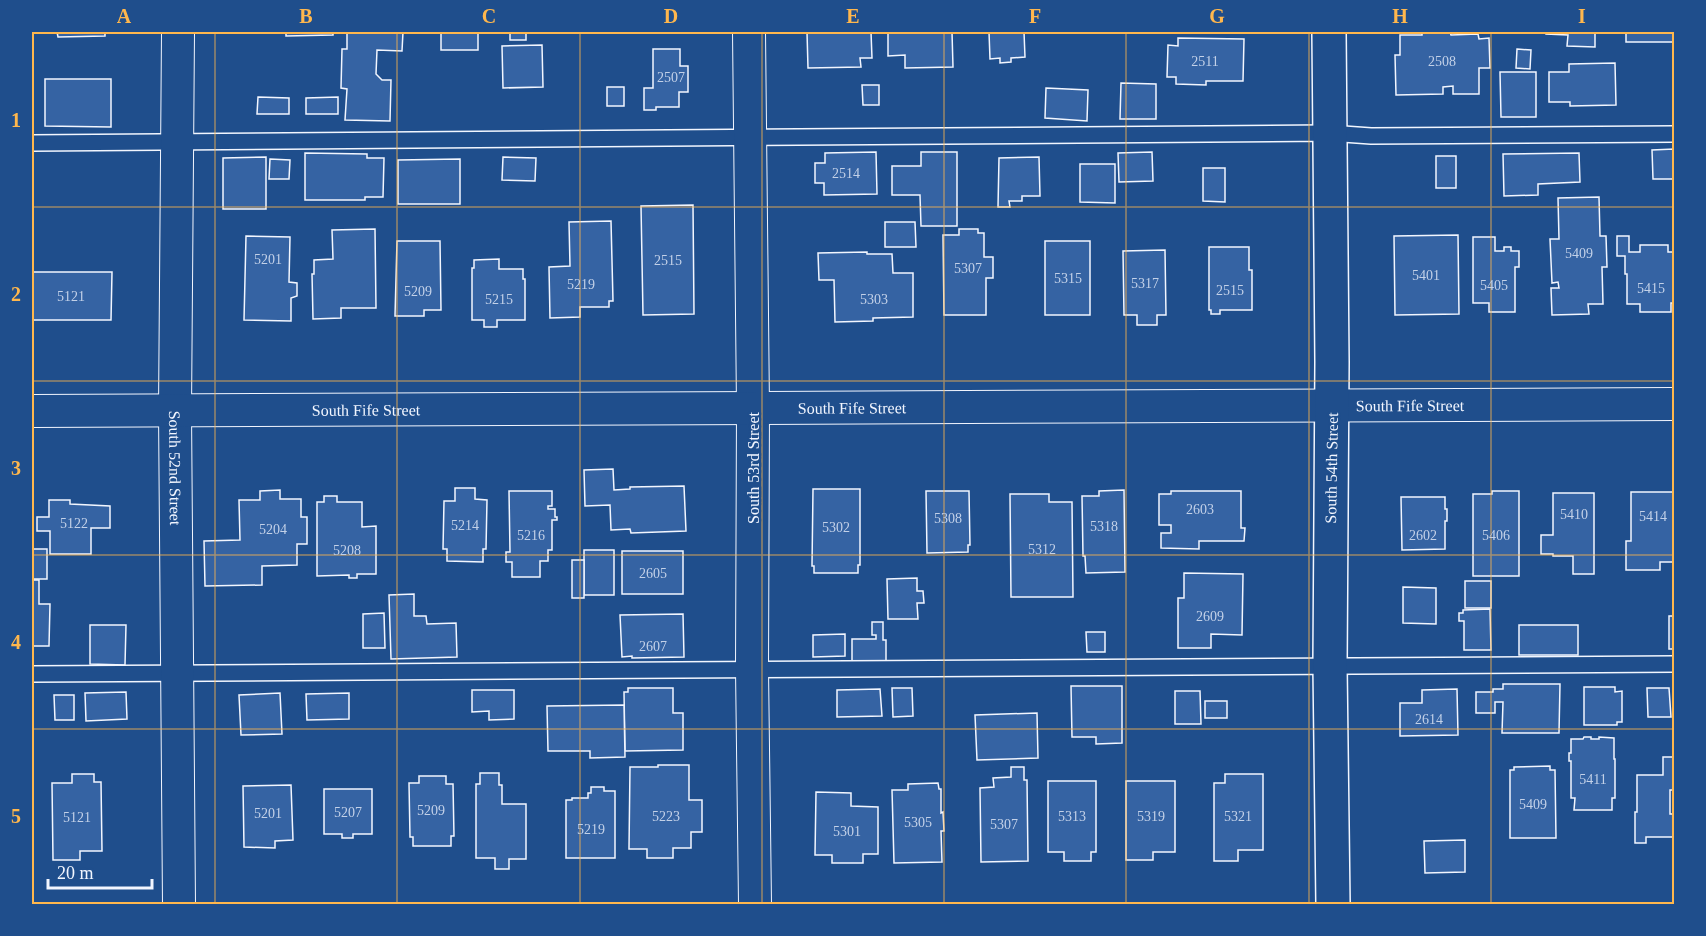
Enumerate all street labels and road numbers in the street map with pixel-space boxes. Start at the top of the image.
street label: South Fife Street [1356,397,1465,414]
street label: South Fife Street [798,399,907,417]
street label: South Fife Street [312,401,421,419]
street label: South 52nd Street [166,411,184,526]
street label: South 53rd Street [745,411,762,524]
street label: South 54th Street [1322,412,1341,524]

